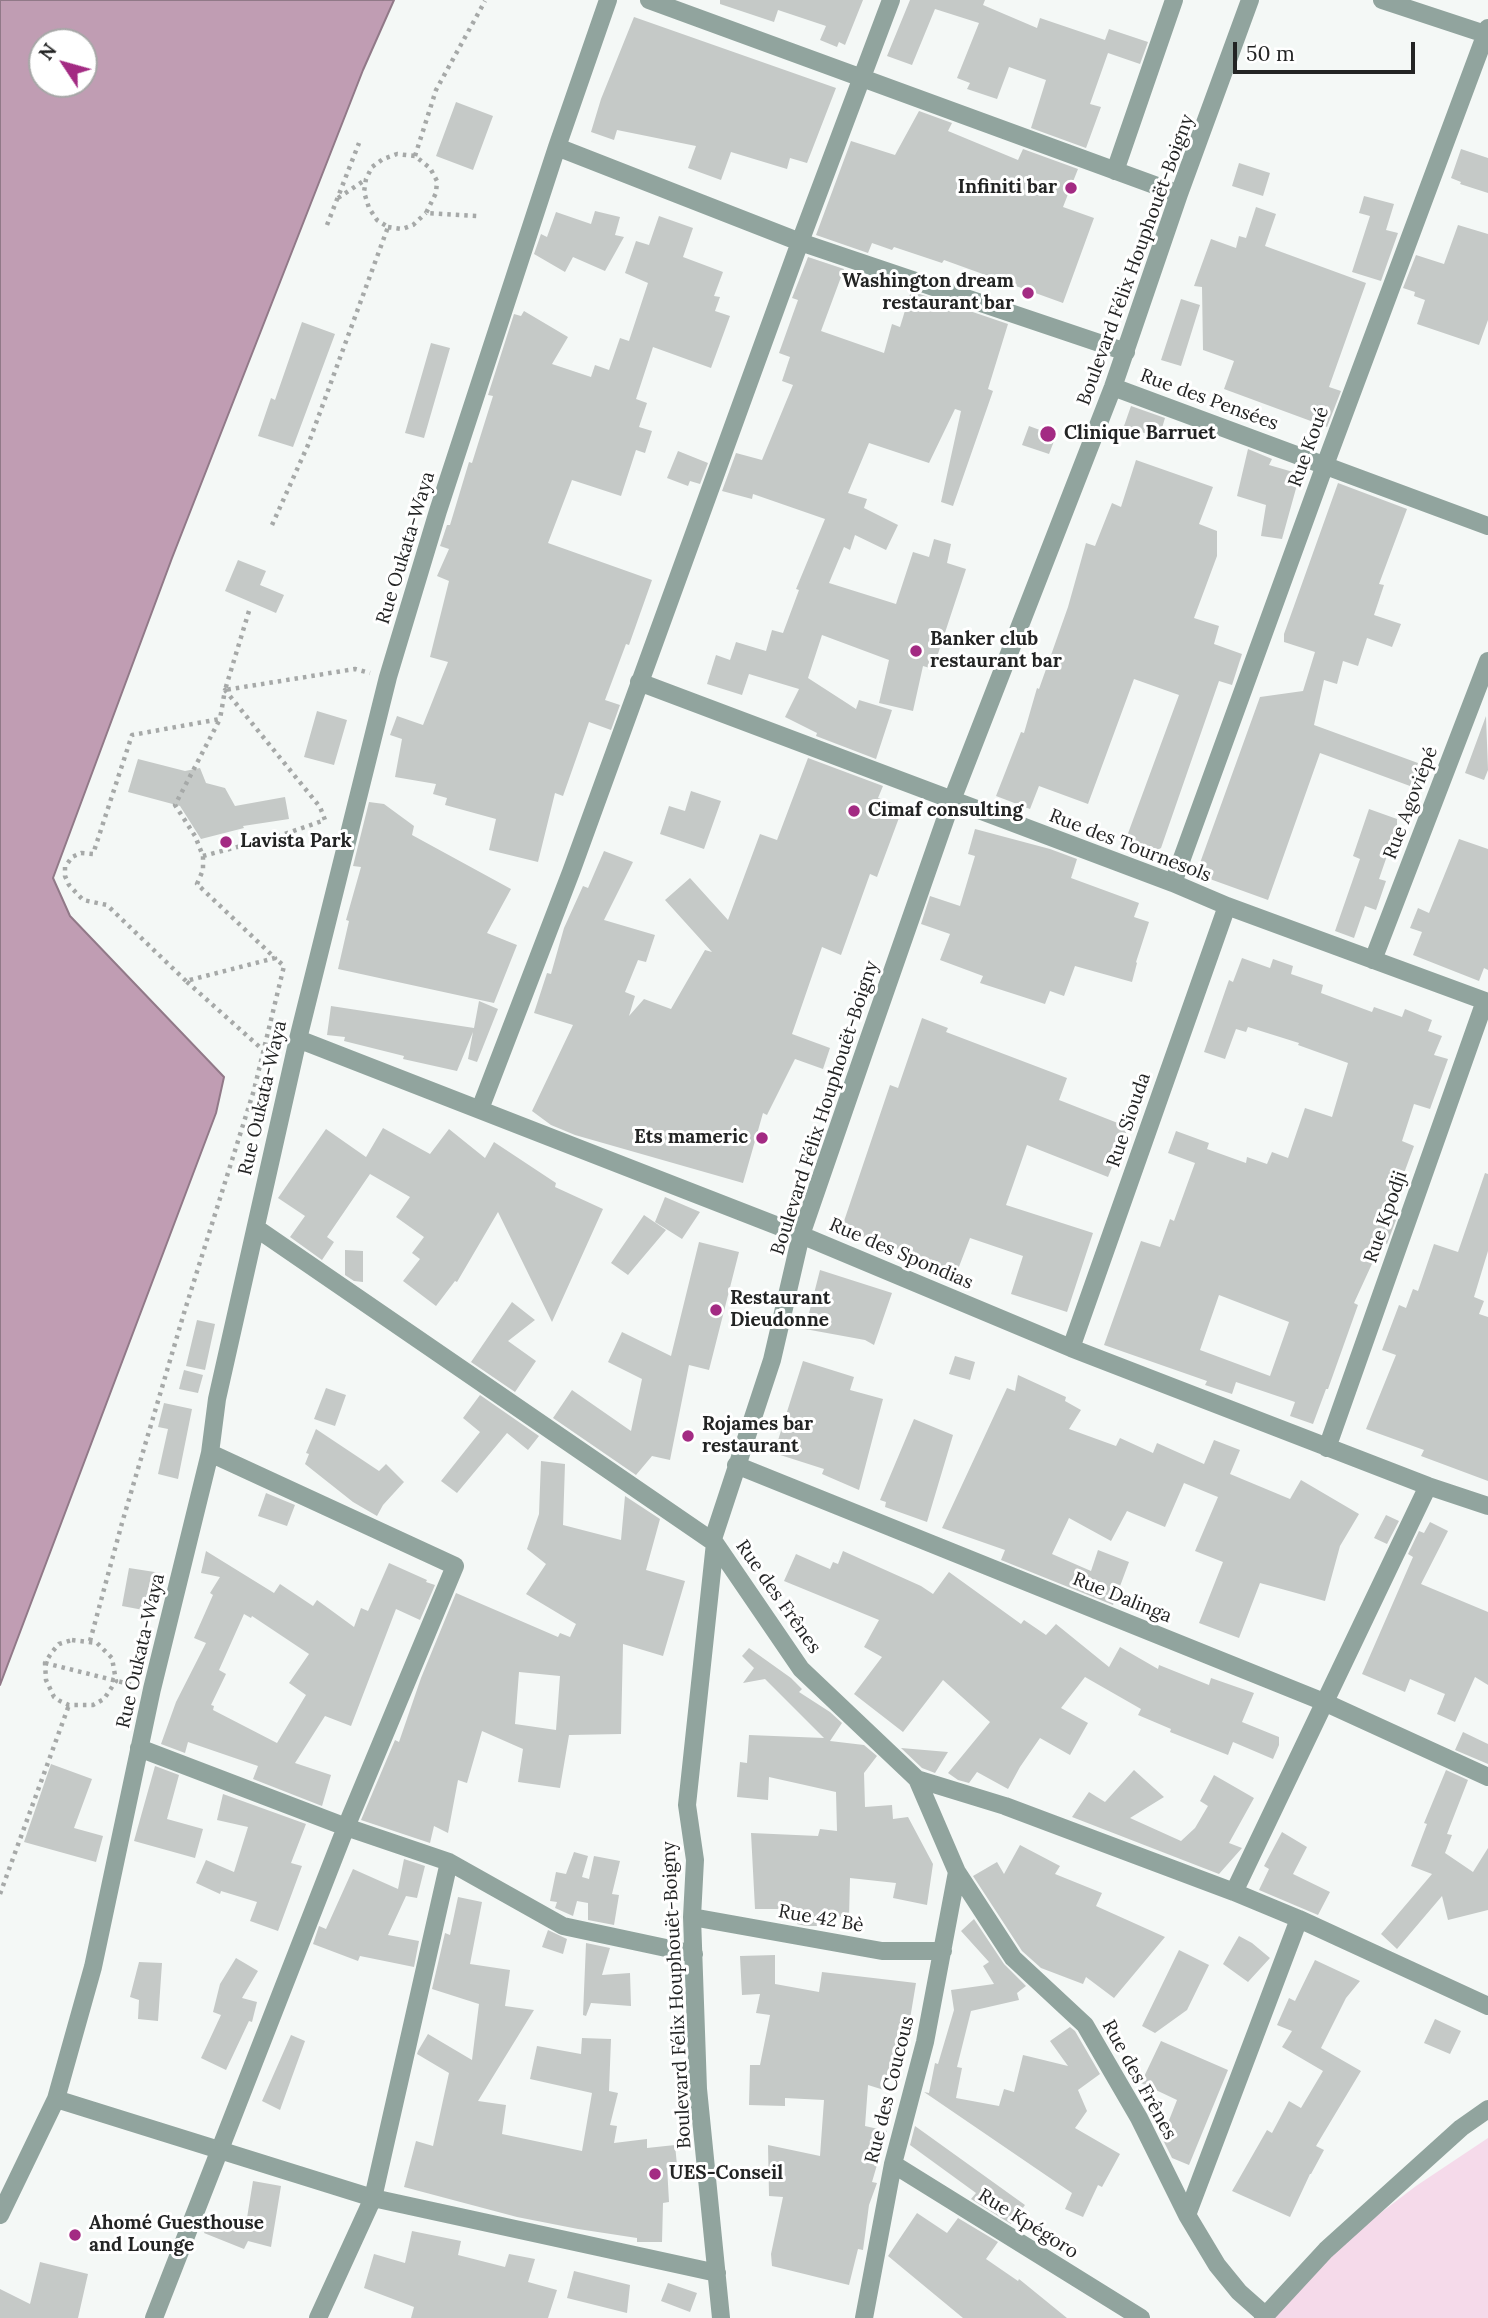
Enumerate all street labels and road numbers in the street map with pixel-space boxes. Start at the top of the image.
street label: Boulevard Félix Houphouët-Boigny [1073,111,1199,409]
street label: Rue des Pensées [1137,364,1281,436]
street label: Rue Koué [1284,404,1334,490]
street label: Rue Oukata-Waya [372,469,440,627]
street label: Rue Agoviépé [1379,743,1443,863]
street label: Rue des Tournesols [1046,805,1214,887]
street label: Boulevard Félix Houphouët-Boigny [767,958,883,1258]
street label: Rue Oukata-Waya [234,1018,292,1178]
street label: Rue Siouda [1102,1070,1156,1170]
street label: Rue Kpodji [1360,1168,1412,1266]
street label: Rue des Spondias [826,1213,976,1295]
street label: Rue des Frênes [730,1536,826,1658]
street label: Rue Dalinga [1069,1568,1175,1628]
street label: Rue Oukata-Waya [112,1571,170,1731]
street label: Boulevard Félix Houphouët-Boigny [658,1841,696,2149]
street label: Rue 42 Bè [777,1900,865,1938]
street label: Rue des Coucous [861,2014,919,2166]
street label: Rue des Frênes [1097,2016,1181,2144]
street label: Rue Kpégoro [974,2184,1082,2264]

